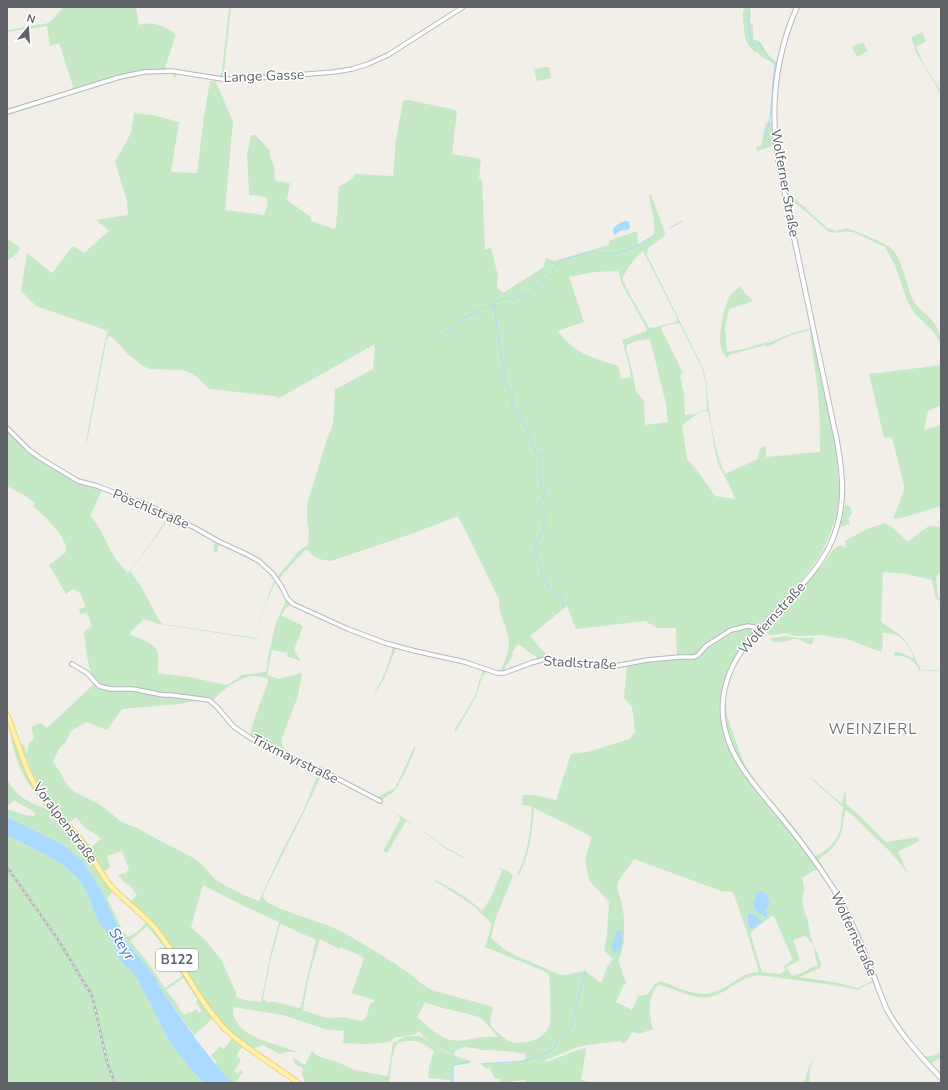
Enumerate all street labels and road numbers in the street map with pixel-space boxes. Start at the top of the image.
street label: Lange Gasse [223,65,305,87]
street label: Wolferner Straße [766,128,804,238]
street label: Pöschlstraße [110,484,192,534]
street label: Wolfernstraße [734,578,810,658]
street label: Stadlstraße [543,652,617,674]
street label: Trixmayrstraße [248,730,342,788]
street label: Voralpenstraße [28,778,102,867]
street label: Wolfernstraße [826,889,882,979]
road number: B122 [156,949,198,971]

